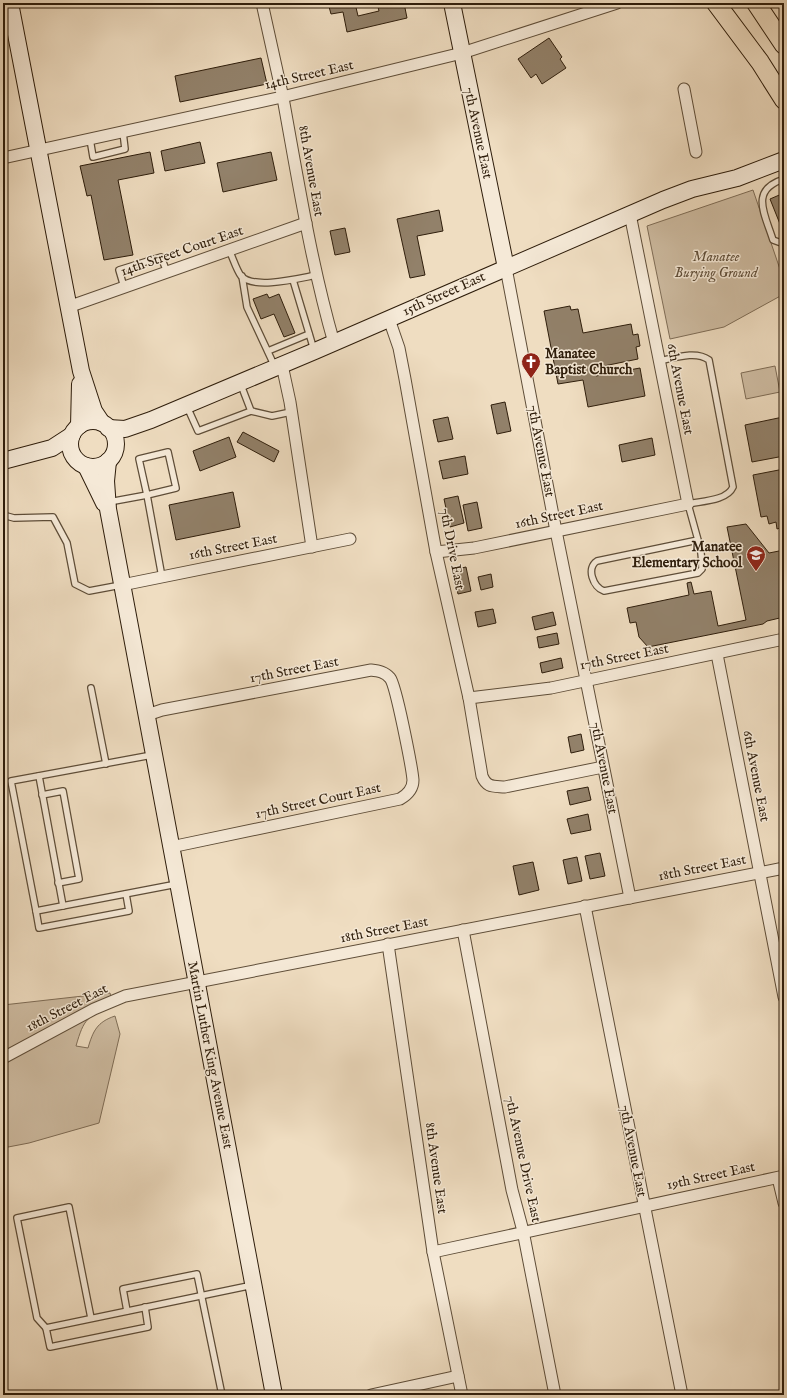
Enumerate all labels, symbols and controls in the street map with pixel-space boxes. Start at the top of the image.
street label: 14th Street East [263,56,355,94]
street label: 7th Avenue East [460,86,497,181]
street label: 8th Avenue East [294,124,328,218]
street label: 14th Street Court East [118,222,246,280]
park label: Manatee Burying Ground [675,248,759,283]
street label: 15th Street East [400,268,488,320]
street label: 6th Avenue East [662,342,698,436]
place label: Manatee Baptist Church [545,345,633,379]
church icon: Manatee Baptist Church [520,351,542,379]
street label: 7th Avenue East [523,404,559,499]
street label: 16th Street East [513,497,605,533]
street label: 7th Drive East [435,507,469,592]
street label: 16th Street East [187,530,279,564]
place label: Manatee Elementary School [632,538,743,572]
school or university icon: Manatee Elementary School [745,544,767,572]
street label: 17th Street East [578,640,670,674]
street label: 17th Street East [248,653,340,687]
street label: 7th Avenue East [586,721,622,816]
street label: 6th Avenue East [738,729,774,823]
street label: 17th Street Court East [253,779,383,823]
street label: 18th Street East [656,851,748,885]
street label: 18th Street East [338,913,430,947]
street label: Martin Luther King Avenue East [183,960,237,1151]
street label: 18th Street East [23,980,111,1036]
street label: 7th Avenue Drive East [501,1094,545,1224]
street label: 7th Avenue East [615,1104,651,1199]
street label: 8th Avenue East [421,1121,451,1215]
street label: 19th Street East [665,1158,757,1194]

